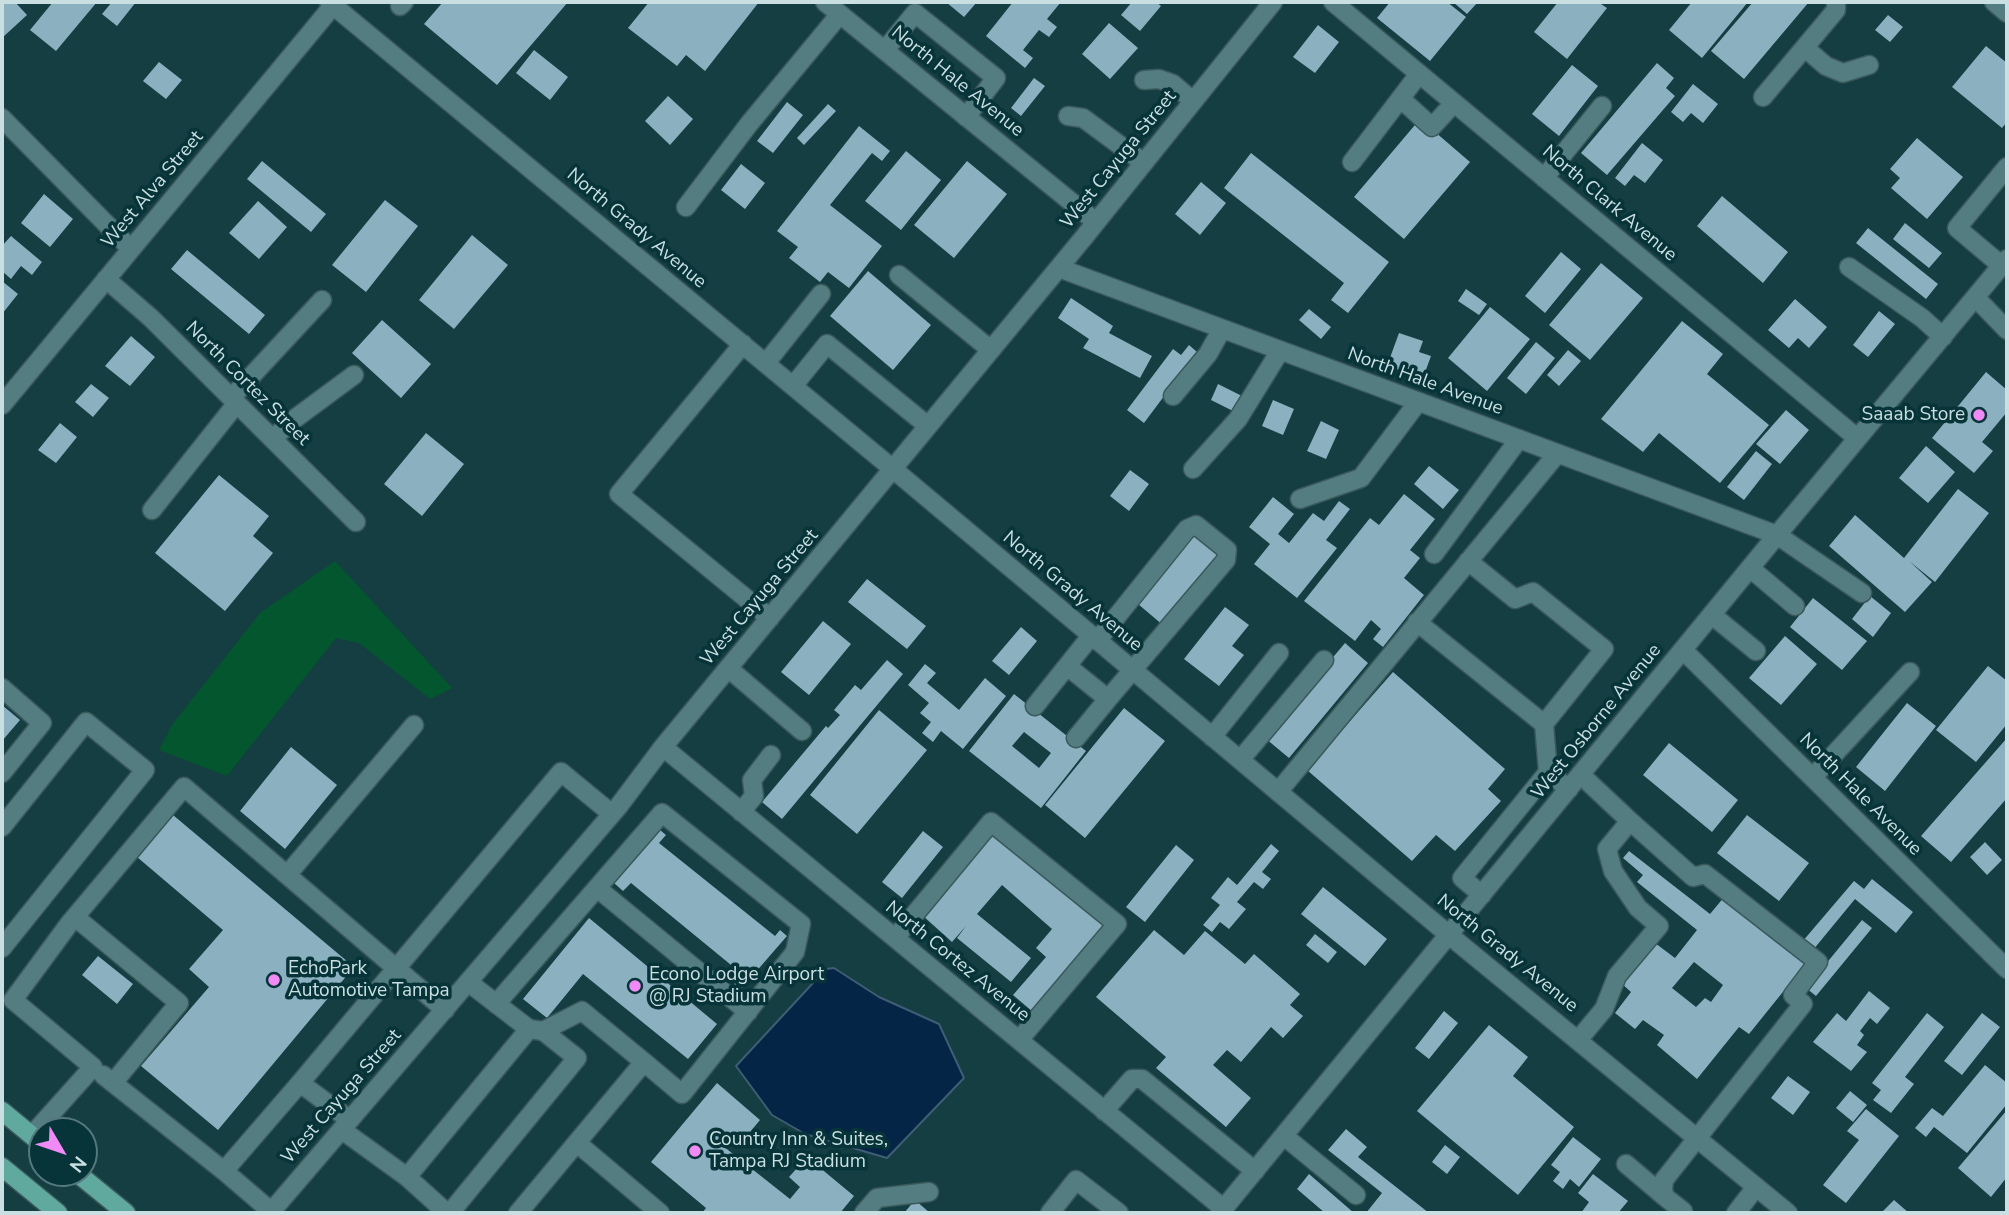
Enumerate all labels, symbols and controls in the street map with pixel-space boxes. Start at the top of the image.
street label: North Hale Avenue [886,22,1028,142]
street label: West Cayuga Street [1056,86,1182,234]
street label: West Alva Street [97,127,209,253]
street label: North Clark Avenue [1537,141,1681,267]
street label: North Grady Avenue [562,164,710,294]
street label: North Cortez Street [180,317,314,451]
street label: North Hale Avenue [1344,343,1506,421]
place label: Saaab Store [1862,404,1965,426]
marker: Saaab Store [1971,407,1987,423]
street label: West Cayuga Street [696,525,824,671]
street label: North Grady Avenue [998,527,1146,657]
street label: West Osborne Avenue [1527,640,1667,804]
street label: North Hale Avenue [1794,729,1926,861]
street label: North Grady Avenue [1432,890,1582,1018]
street label: North Cortez Avenue [880,897,1034,1027]
place label: EchoPark Automotive Tampa [288,958,450,1002]
place label: Econo Lodge Airport @ RJ Stadium [649,964,824,1008]
marker: EchoPark Automotive Tampa [266,972,282,988]
marker: Econo Lodge Airport @ RJ Stadium [627,978,643,994]
street label: West Cayuga Street [277,1025,407,1169]
north arrow [28,1117,98,1187]
place label: Country Inn & Suites, Tampa RJ Stadium [709,1129,888,1173]
marker: Country Inn & Suites, Tampa RJ Stadium [687,1143,703,1159]
text: N [63,1150,92,1178]

